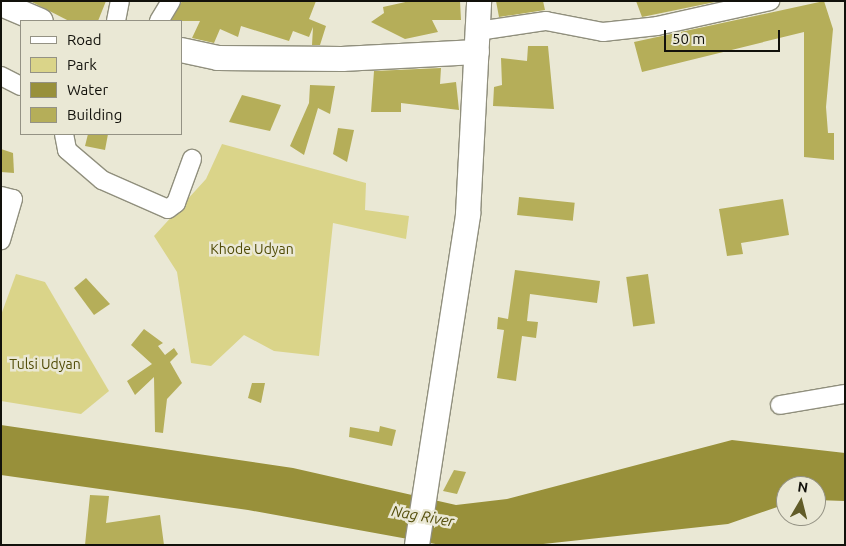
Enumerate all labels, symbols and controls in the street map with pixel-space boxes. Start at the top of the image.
legend [20,20,182,135]
scale bar [666,20,782,52]
text: 50 m [672,30,705,47]
text: Road [67,31,102,48]
text: Park [67,56,97,73]
text: Water [67,81,108,98]
text: Building [67,106,122,123]
park label: Khode Udyan [210,241,294,257]
park label: Tulsi Udyan [9,356,81,372]
north arrow [776,476,826,526]
text: N [797,478,809,496]
water label: Nag River [390,502,456,530]

